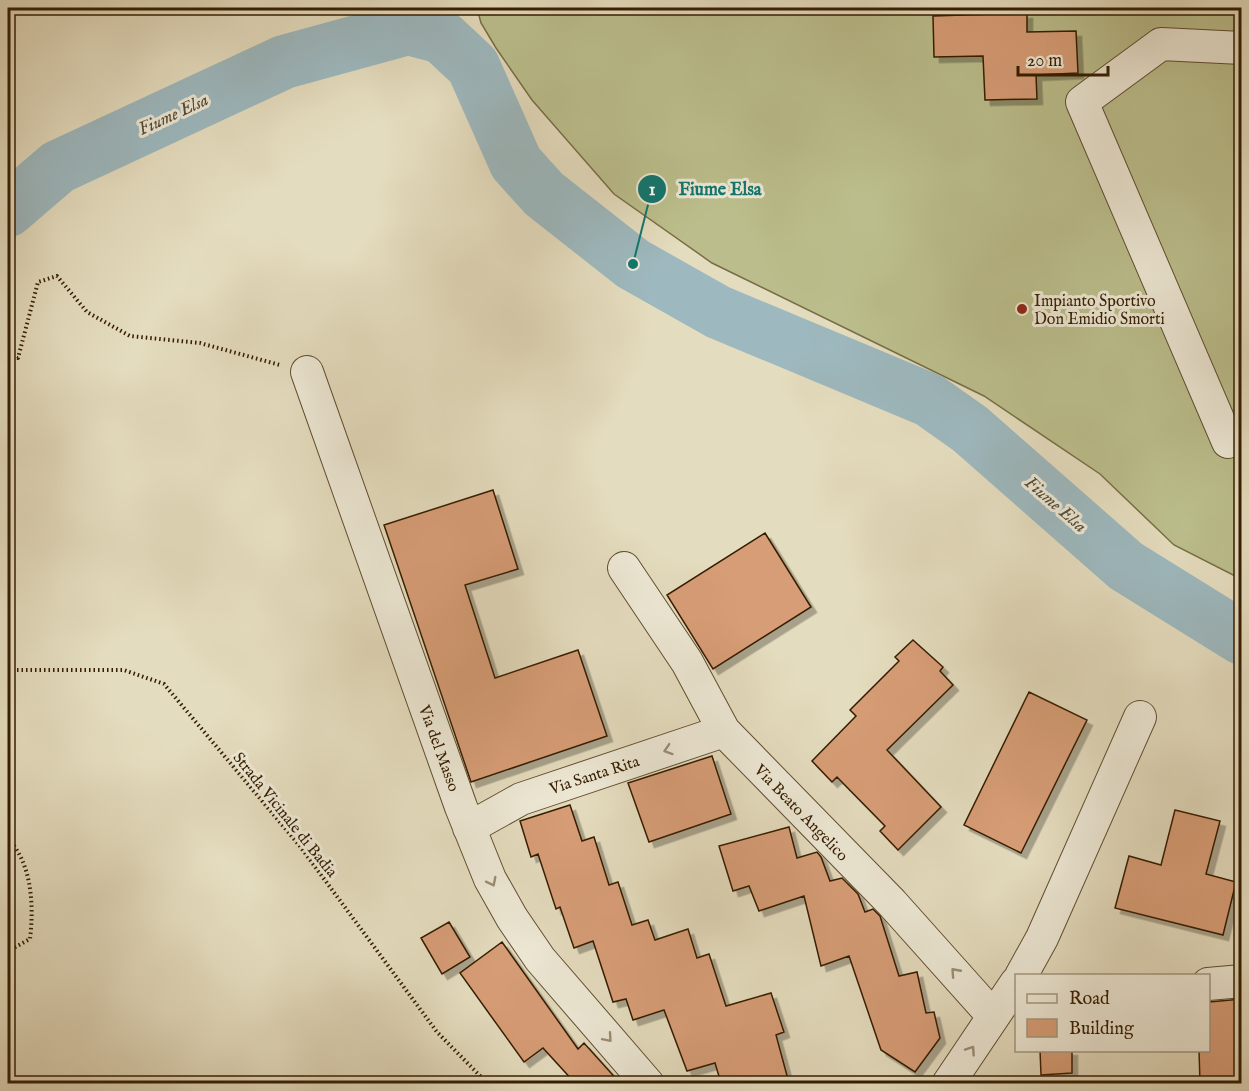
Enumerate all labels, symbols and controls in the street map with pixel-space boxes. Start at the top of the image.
scale bar [1018,39,1108,77]
text: 20 m [1027,50,1062,73]
water label: Fiume Elsa [135,89,212,142]
callout: Fiume Elsa [637,171,774,207]
text: 1 [649,179,656,202]
text: Fiume Elsa [678,179,763,202]
place label: Impianto Sportivo Don Emidio Smorti [1034,292,1165,330]
marker: Impianto Sportivo Don Emidio Smorti [1015,302,1029,316]
water label: Fiume Elsa [1019,472,1091,538]
street label: Via del Masso [413,702,463,795]
one-way arrow [663,742,674,755]
street label: Strada Vicinale di Badia [228,749,341,882]
street label: Via Santa Rita [546,752,642,800]
street label: Via Beato Angelico [749,760,852,866]
one-way arrow [484,875,496,886]
one-way arrow [951,968,962,978]
legend [1015,974,1210,1052]
text: Road [1069,988,1110,1011]
text: Building [1069,1018,1134,1041]
one-way arrow [601,1031,612,1041]
one-way arrow [963,1046,975,1056]

